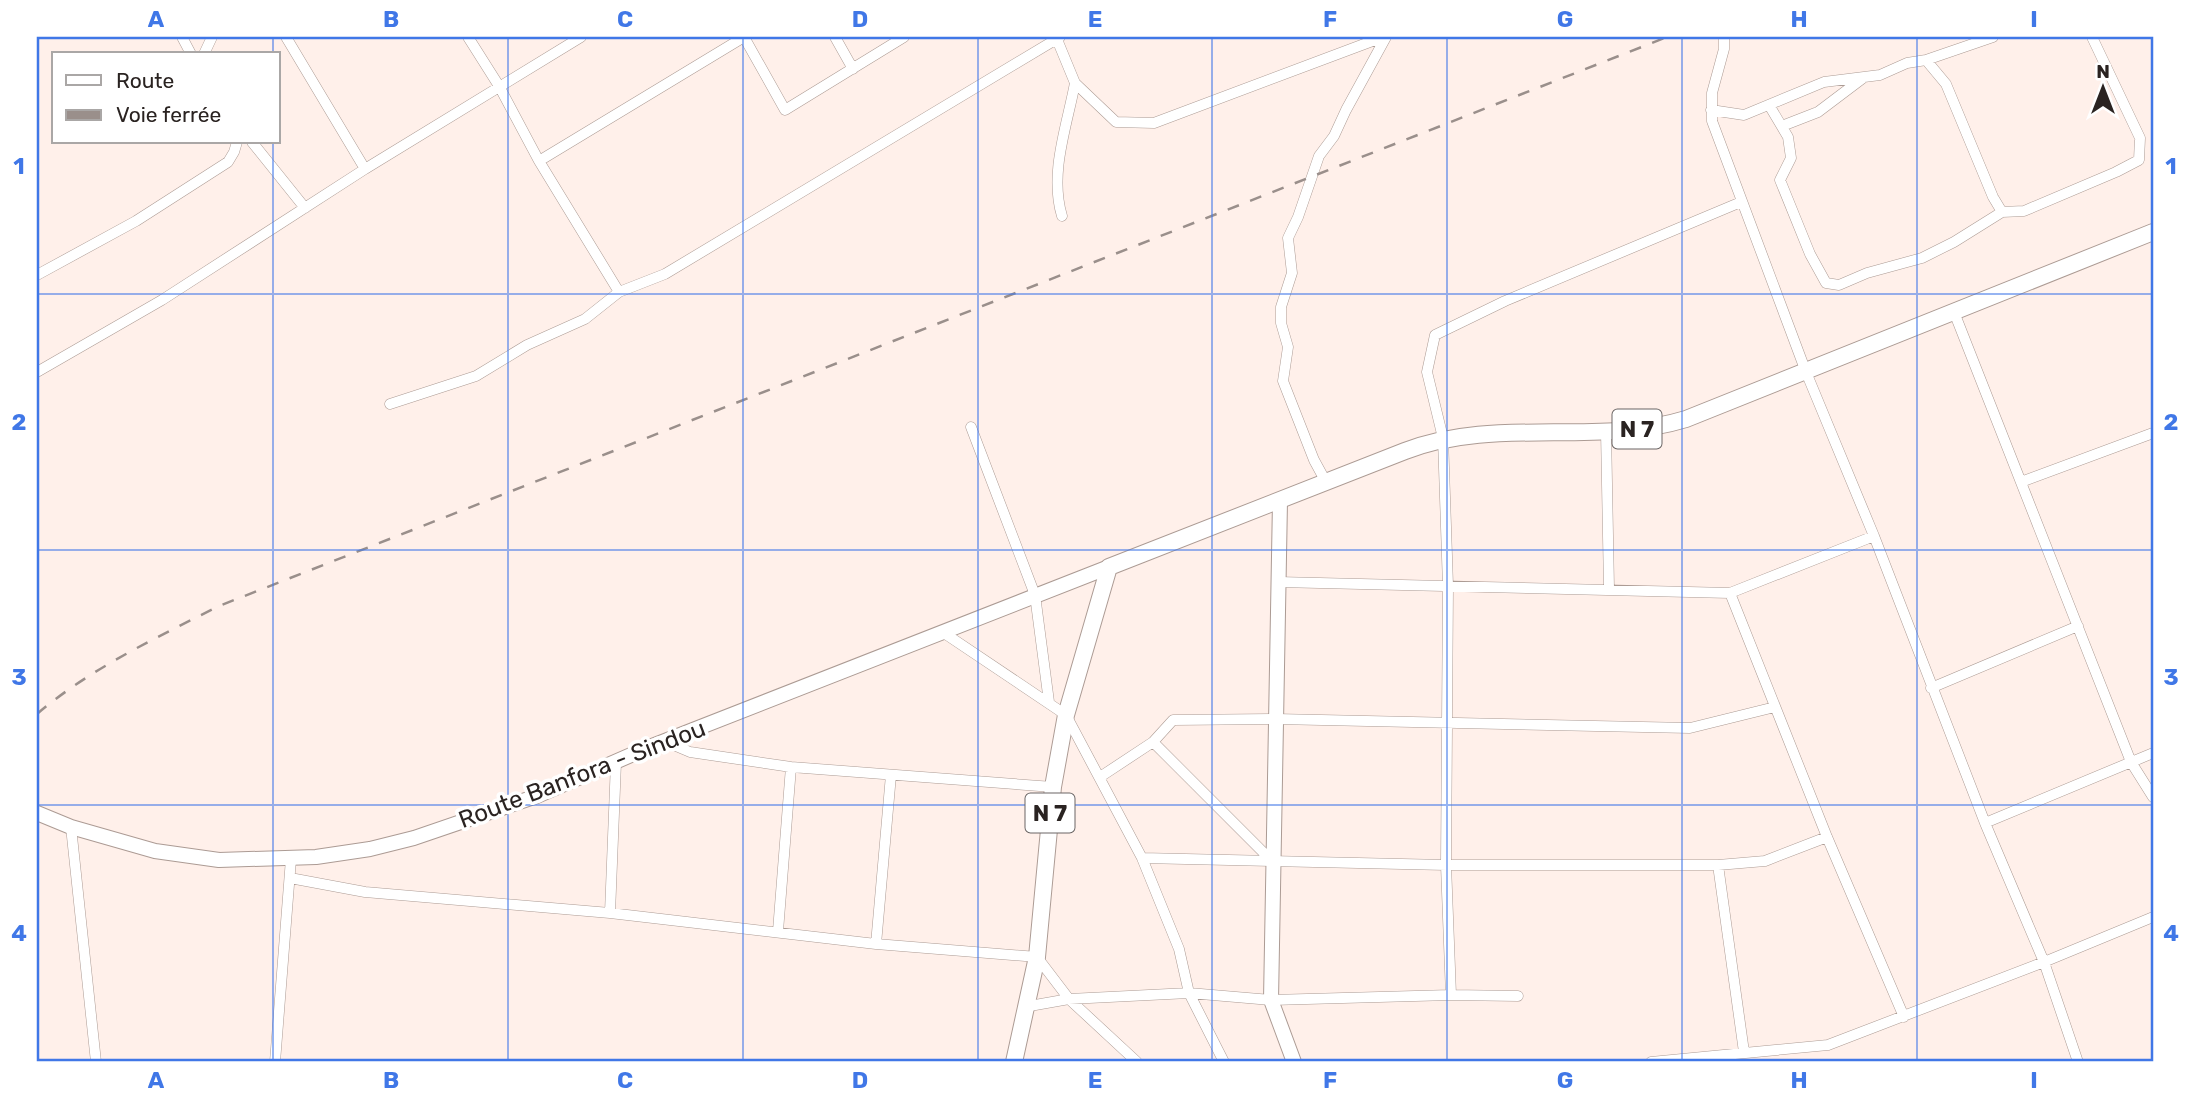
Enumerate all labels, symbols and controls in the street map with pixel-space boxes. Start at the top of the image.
text: A [148,5,165,33]
text: B [383,5,399,33]
text: C [617,5,633,33]
text: D [852,5,868,33]
text: E [1088,5,1102,33]
text: F [1323,5,1337,33]
text: G [1557,5,1573,33]
text: H [1790,5,1808,33]
text: I [2030,5,2038,33]
legend [52,52,280,144]
north arrow [2068,52,2138,122]
text: N [2096,60,2110,83]
text: Route [116,68,174,93]
text: Voie ferrée [116,102,221,127]
text: 1 [13,152,25,180]
text: 1 [2165,152,2177,180]
text: 2 [12,408,26,436]
text: 2 [2164,408,2178,436]
road number: N 7 [1612,410,1662,448]
text: 3 [11,663,27,691]
text: 3 [2163,663,2179,691]
street label: Route Banfora - Sindou [455,714,709,834]
road number: N 7 [1026,793,1074,832]
text: 4 [11,919,27,947]
text: 4 [2163,919,2179,947]
text: A [148,1066,165,1094]
text: B [383,1066,399,1094]
text: C [617,1066,633,1094]
text: D [852,1066,868,1094]
text: E [1088,1066,1102,1094]
text: F [1323,1066,1337,1094]
text: G [1557,1066,1573,1094]
text: H [1790,1066,1808,1094]
text: I [2030,1066,2038,1094]

